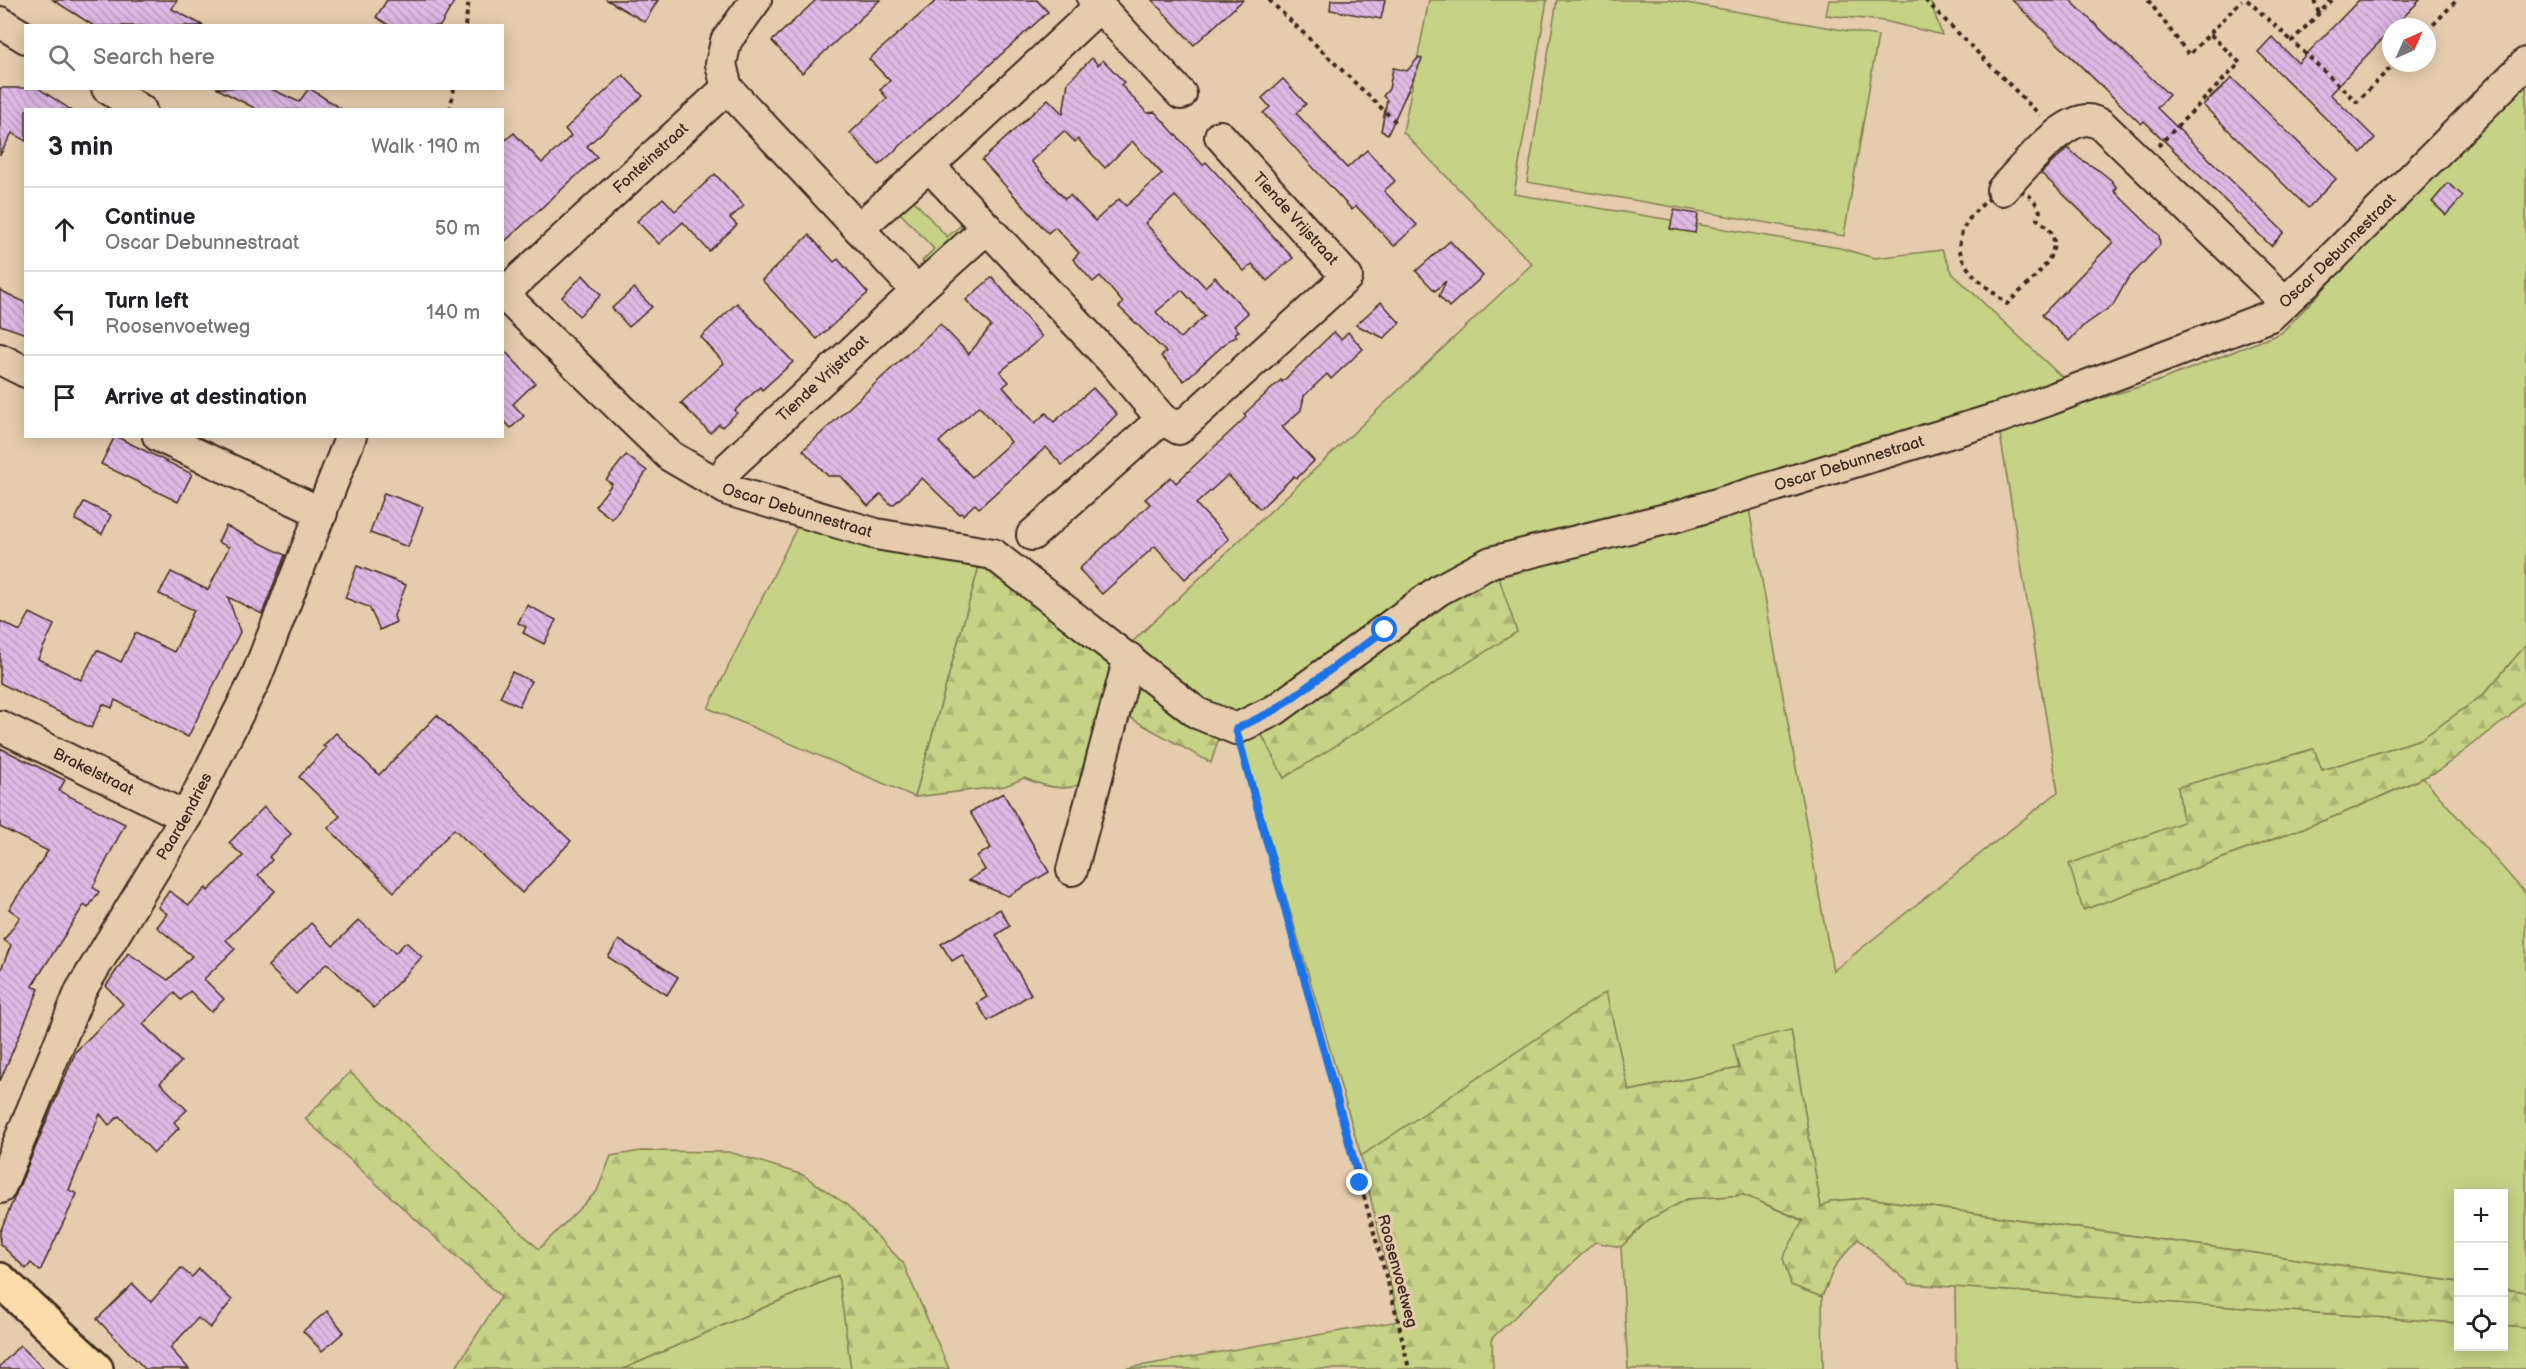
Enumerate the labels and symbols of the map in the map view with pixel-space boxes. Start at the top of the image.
north arrow [2382,18,2436,72]
street label: Fonteinstraat [609,119,692,197]
street label: Tiende Vrijstraat [1248,169,1342,269]
street label: Oscar Debunnestraat [2275,190,2400,312]
street label: Tiende Vrijstraat [773,332,873,426]
street label: Oscar Debunnestraat [1772,432,1926,495]
street label: Oscar Debunnestraat [720,479,874,542]
route start [1371,616,1397,642]
street label: Brakelstraat [50,744,137,800]
street label: Paardendries [153,770,216,864]
route end [1346,1169,1372,1195]
street label: Roosenvoetweg [1373,1212,1421,1330]

